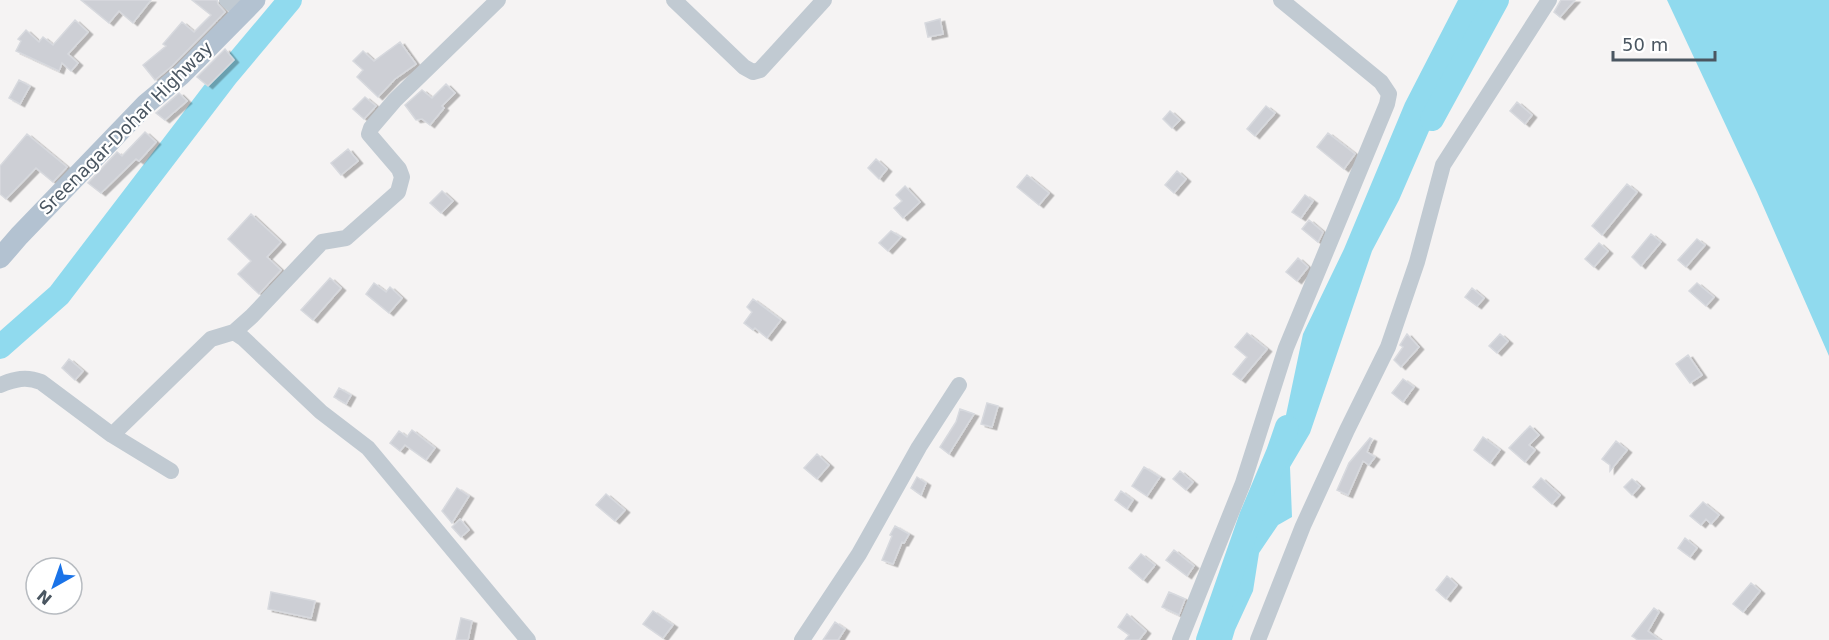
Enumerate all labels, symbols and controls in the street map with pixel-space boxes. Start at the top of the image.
scale bar [1613,24,1715,62]
text: 50 m [1622,34,1668,55]
street label: Sreenagar-Dohar Highway [35,36,217,219]
north arrow [24,556,84,616]
text: N [33,586,56,609]

